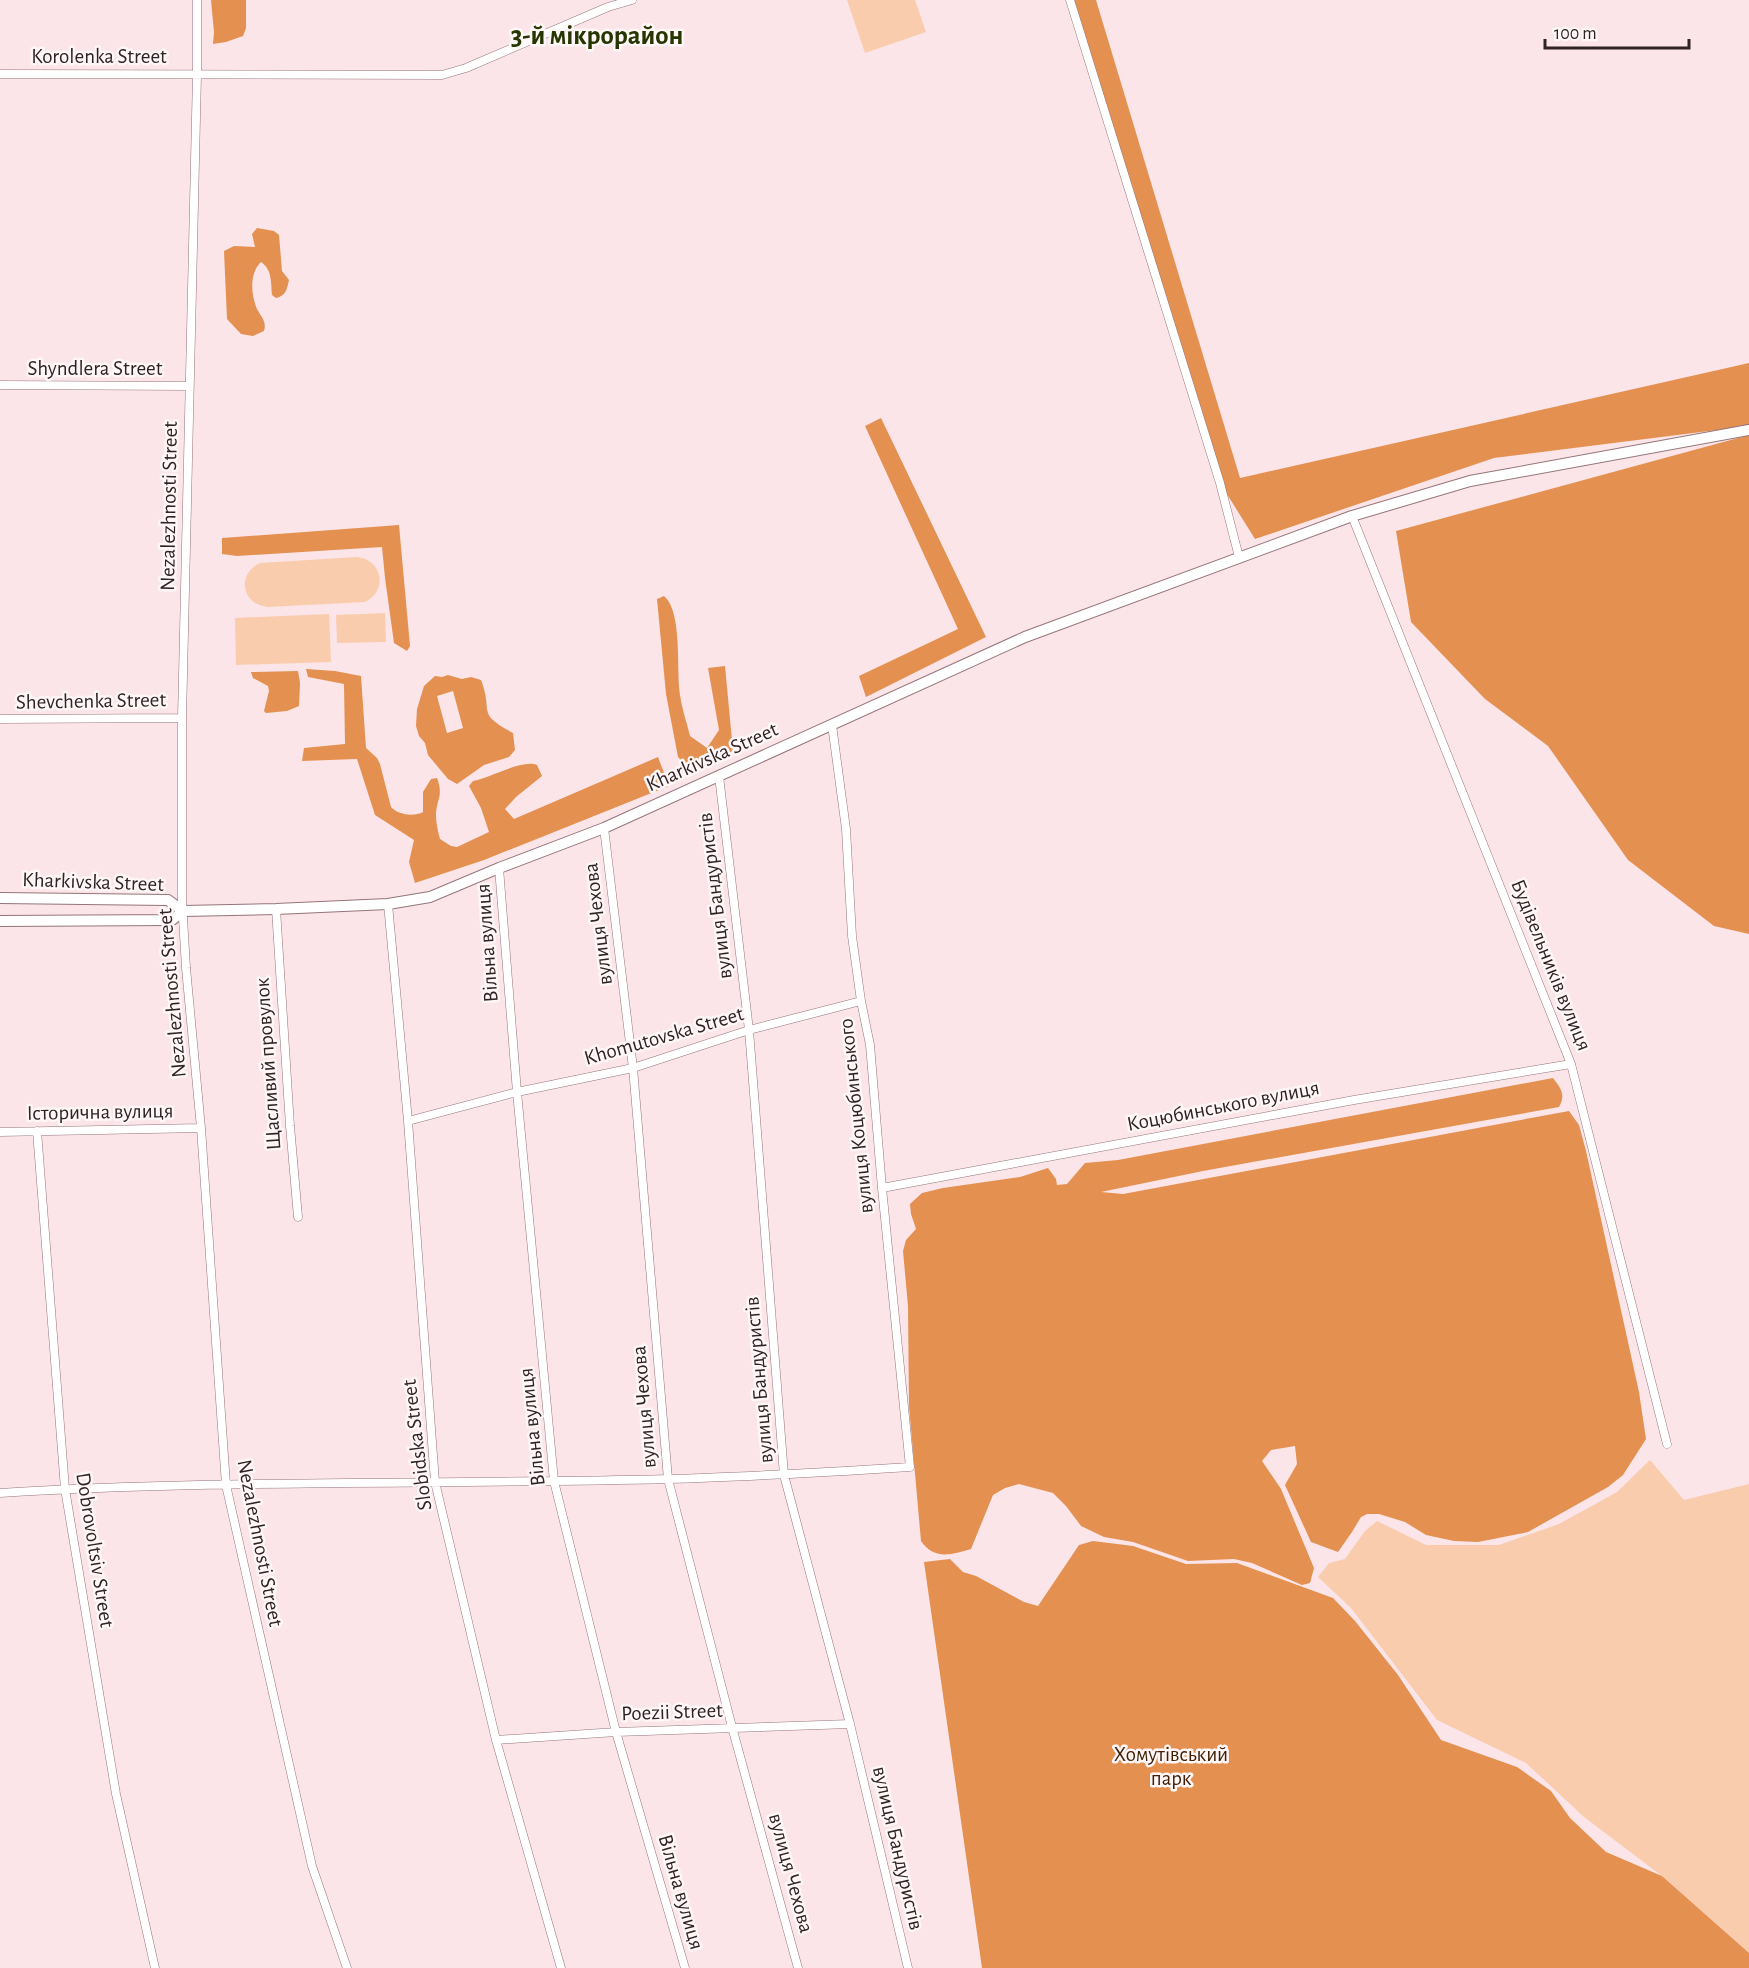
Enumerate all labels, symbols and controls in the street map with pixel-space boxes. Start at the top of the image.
scale bar [1545,12,1689,50]
district label: 3-й мікрорайон [511,22,683,49]
text: 100 m [1554,25,1597,43]
street label: Korolenka Street [31,46,167,67]
street label: Shyndlera Street [28,358,163,379]
street label: Nezalezhnosti Street [157,421,181,591]
street label: Shevchenka Street [16,689,167,713]
street label: Kharkivska Street [643,718,781,795]
street label: вулиця Бандуристів [694,812,736,980]
street label: вулиця Чехова [580,861,616,986]
street label: Kharkivska Street [22,869,164,895]
street label: Будівельників вулиця [1507,876,1595,1054]
street label: Вільна вулиця [472,883,502,1003]
street label: Nezalezhnosti Street [154,907,190,1078]
street label: Щасливий провулок [251,977,284,1151]
street label: Khomutovska Street [582,1003,746,1069]
street label: вулиця Коцюбинського [835,1018,877,1214]
street label: Коцюбинського вулиця [1125,1077,1321,1135]
street label: Історична вулиця [26,1100,174,1124]
street label: вулиця Бандуристів [741,1296,777,1464]
street label: вулиця Чехова [628,1344,660,1469]
street label: Вільна вулиця [515,1367,549,1487]
street label: Slobidska Street [399,1378,435,1512]
street label: Nezalezhnosti Street [233,1458,287,1629]
street label: Dobrovoltsiv Street [72,1471,118,1629]
street label: Poezii Street [621,1700,724,1724]
park label: Хомутівський парк [1114,1744,1228,1789]
street label: вулиця Бандуристів [869,1764,927,1932]
street label: вулиця Чехова [765,1811,817,1936]
street label: Вільна вулиця [654,1832,708,1952]

